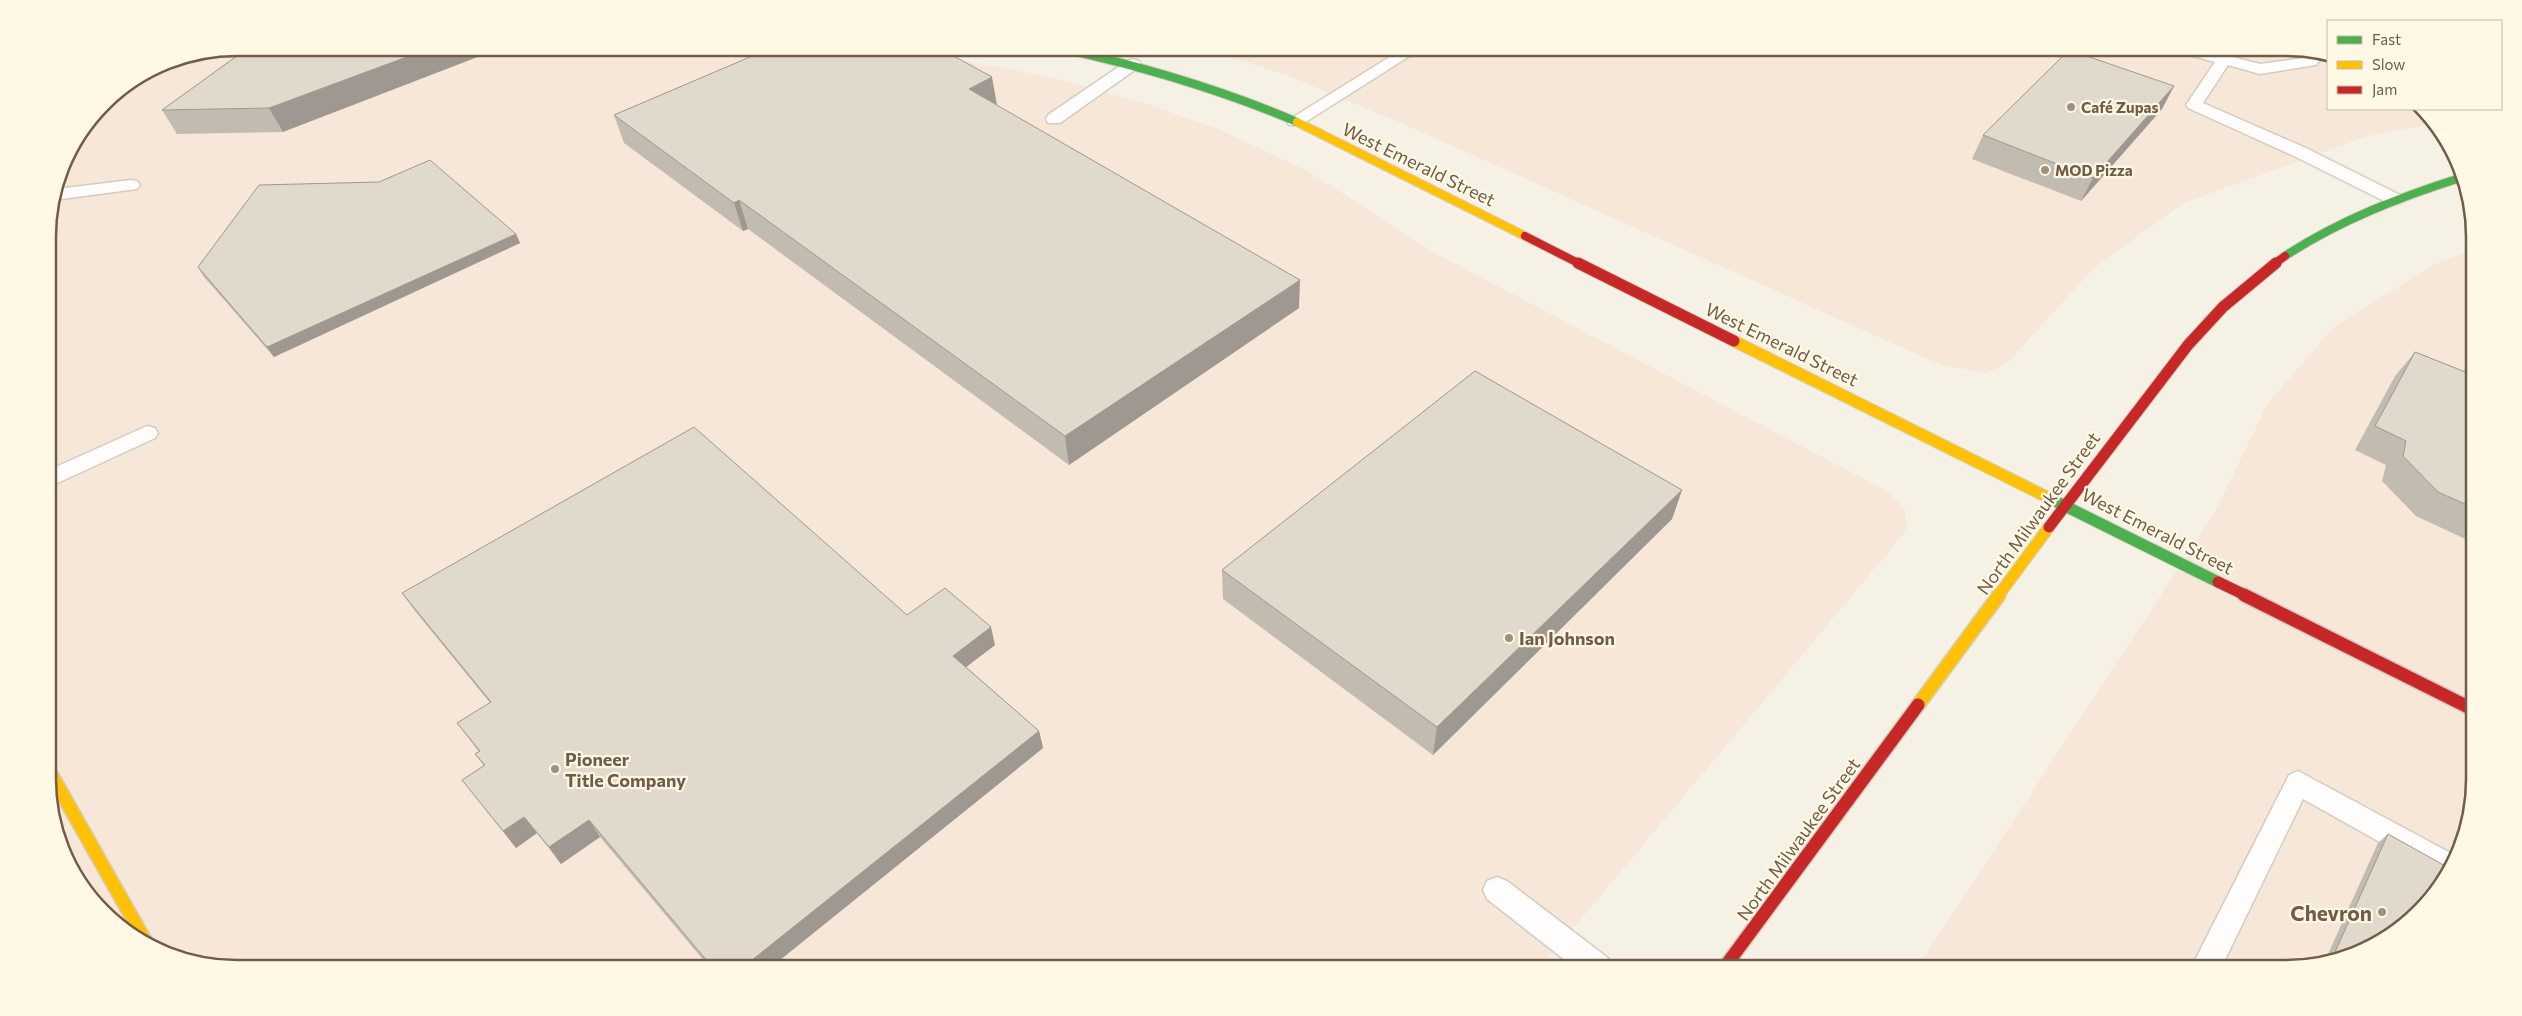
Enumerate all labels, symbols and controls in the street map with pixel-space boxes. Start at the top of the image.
legend [2327,20,2502,110]
text: Fast [2372,30,2401,48]
text: Slow [2372,55,2405,73]
text: Jam [2372,80,2397,98]
place label: Café Zupas [2081,98,2158,116]
marker: Café Zupas [2065,101,2077,113]
street label: West Emerald Street [1339,117,1499,211]
place label: MOD Pizza [2055,161,2133,179]
marker: MOD Pizza [2039,164,2051,176]
street label: West Emerald Street [1702,297,1862,391]
street label: North Milwaukee Street [1972,427,2104,599]
street label: West Emerald Street [2079,483,2237,579]
place label: Ian Johnson [1519,627,1615,649]
marker: Ian Johnson [1503,632,1515,644]
place label: Pioneer Title Company [565,748,686,791]
street label: North Milwaukee Street [1732,753,1864,925]
marker: Pioneer Title Company [549,763,561,775]
place label: Chevron [2290,900,2372,925]
marker: Chevron [2376,906,2388,918]

